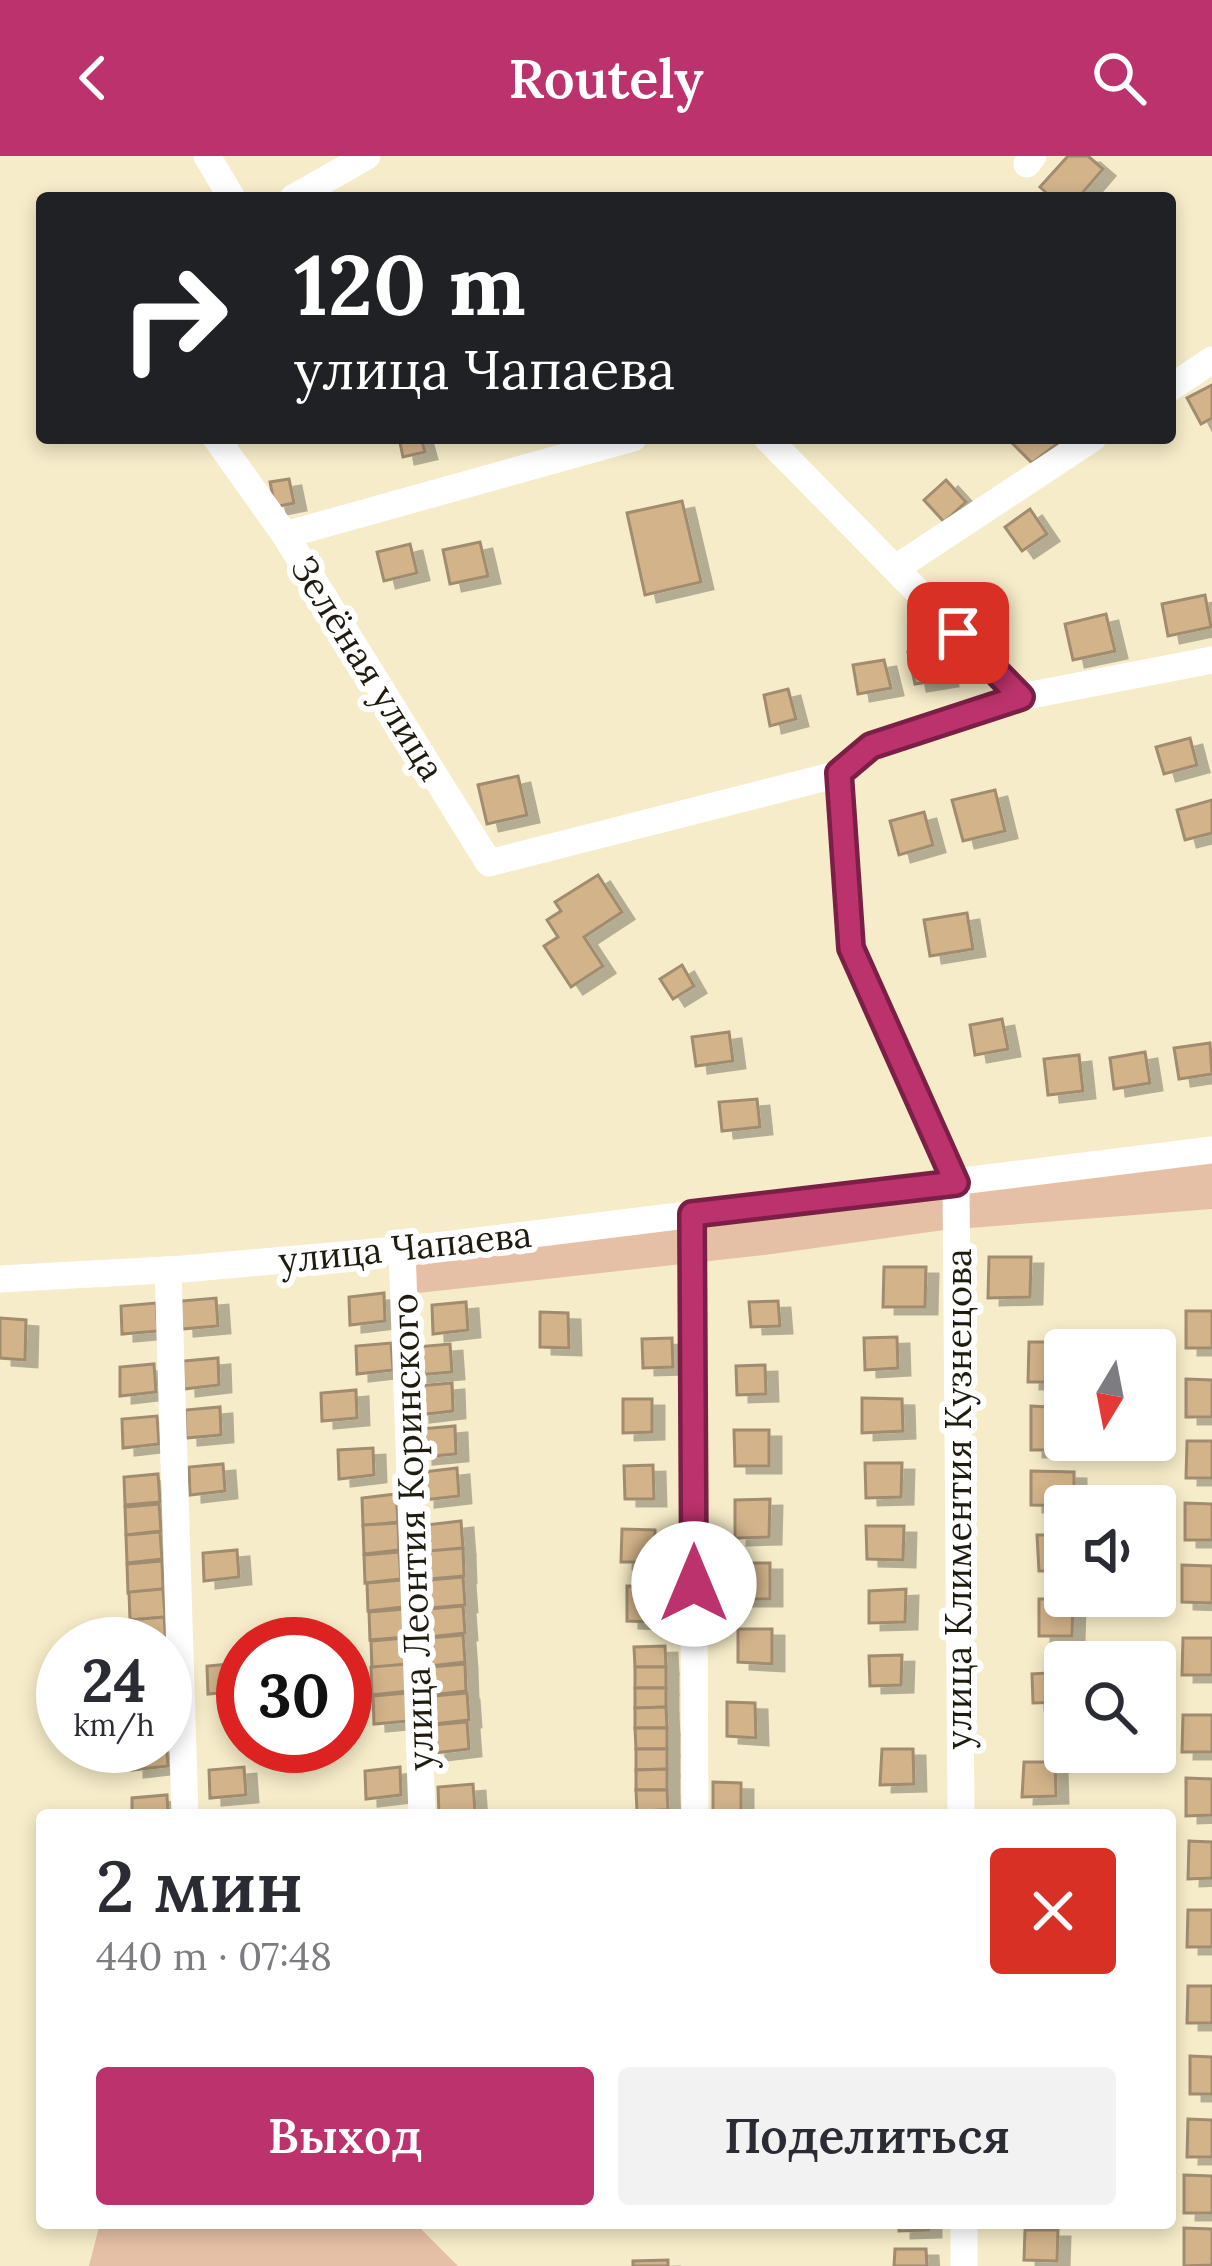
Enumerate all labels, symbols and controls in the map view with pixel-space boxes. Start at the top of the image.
text: Routely [508,44,704,113]
icon: back [60,45,126,111]
icon: search [1086,45,1152,111]
text: 120 m [294,230,526,338]
icon: right [96,240,252,396]
text: улица Чапаева [294,335,675,404]
street label: Зелёная улица [281,547,455,789]
pin [907,582,1009,684]
icon: arrive [925,600,991,666]
street label: улица Чапаева [276,1211,534,1283]
street label: улица Климентия Кузнецова [935,1249,981,1749]
street label: улица Леонтия Коринского [381,1293,443,1771]
north arrow [1044,1329,1176,1461]
map controls [1044,1329,1176,1773]
button: sound [1044,1485,1176,1617]
position arrow [631,1521,757,1647]
speed limit sign: 30 [216,1617,372,1773]
button: search [1044,1641,1176,1773]
text: 24 [82,1642,146,1718]
text: km/h [73,1706,155,1744]
text: 2 мин [96,1840,303,1932]
button: close [990,1848,1116,1974]
text: 440 m · 07:48 [96,1931,332,1981]
button: Выход [96,2067,594,2205]
button: Поделиться [618,2067,1116,2205]

